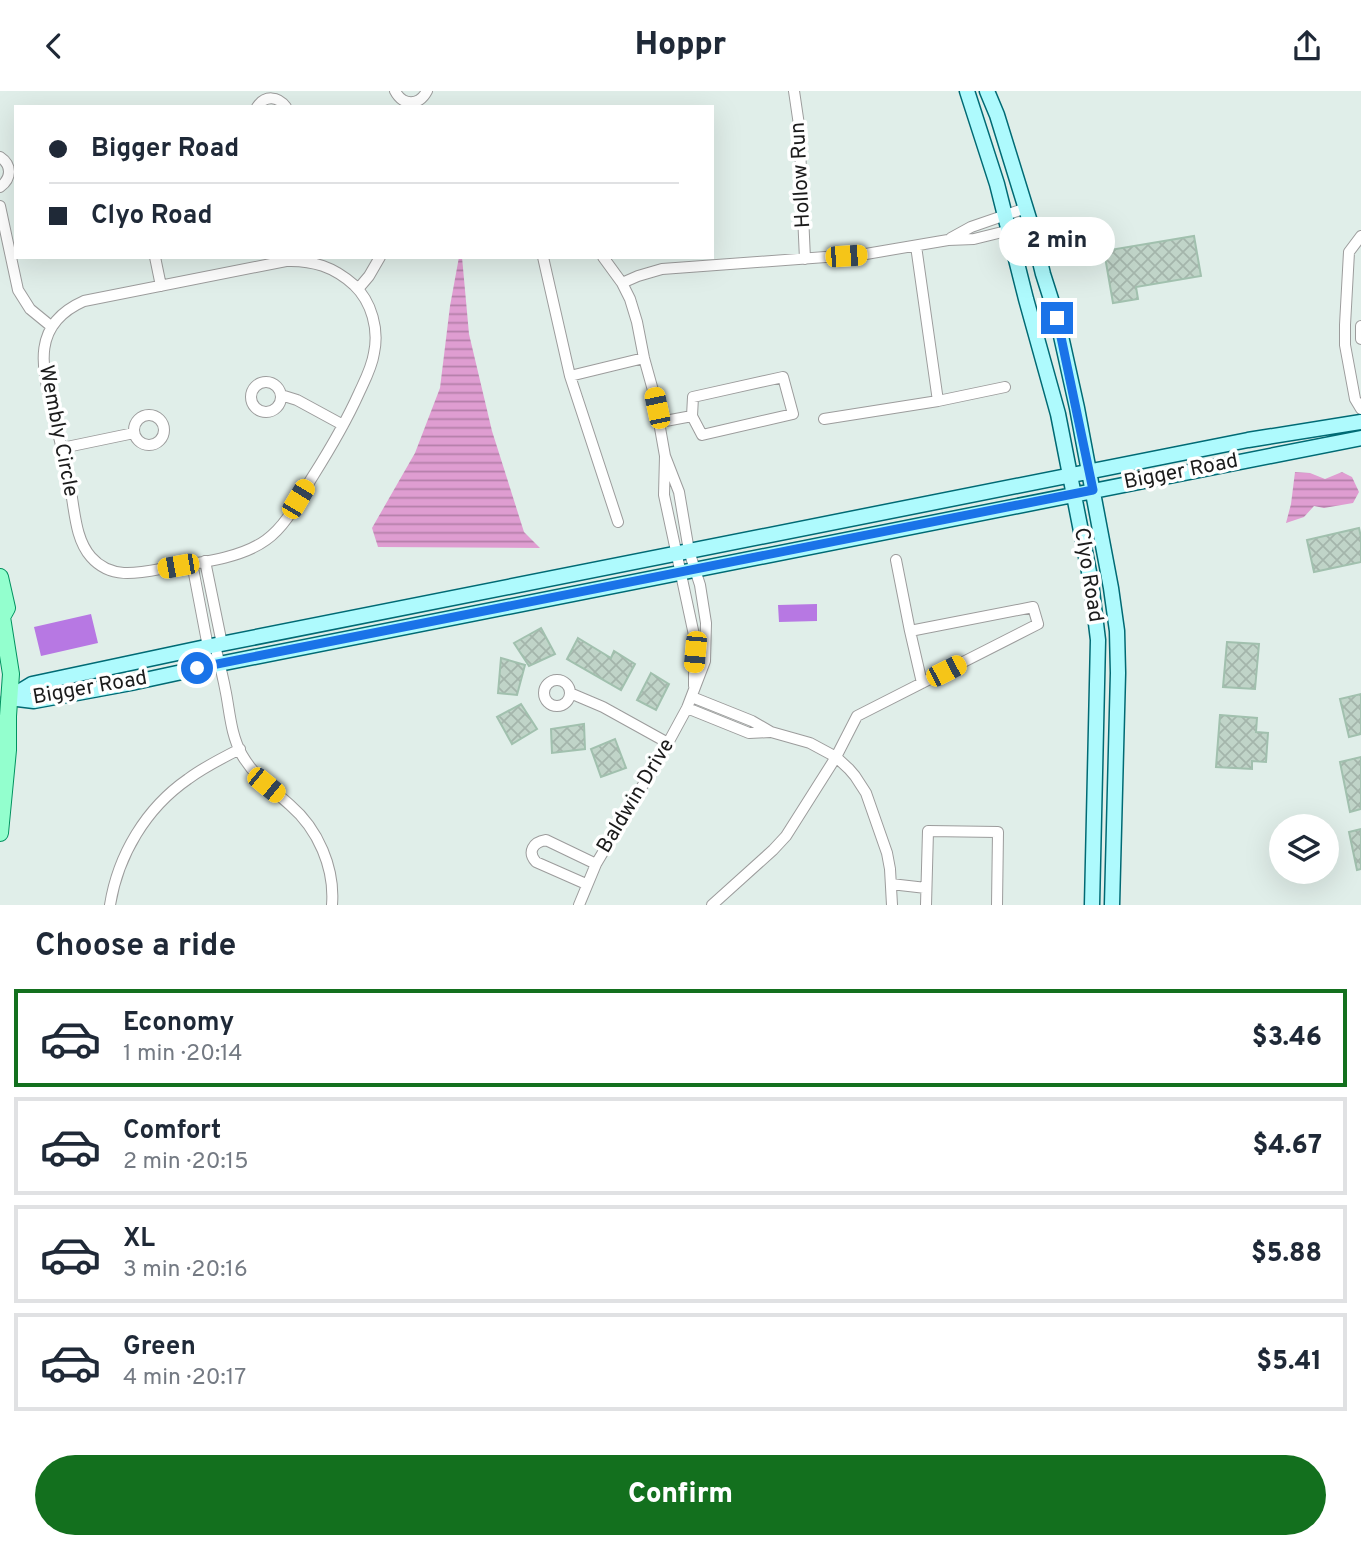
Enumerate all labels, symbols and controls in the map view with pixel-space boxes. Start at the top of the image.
text: Hoppr [635,26,726,66]
icon: back [35,27,73,65]
icon: share [1288,27,1326,65]
street label: Hollow Run [785,121,817,229]
text: Bigger Road [91,133,239,166]
text: Clyo Road [91,200,212,233]
callout: 2 min [999,217,1115,265]
text: 2 min [1027,227,1087,256]
car [825,244,868,268]
route end [1041,302,1073,334]
street label: Wembly Circle [32,363,84,499]
car [643,385,672,431]
street label: Bigger Road [1122,448,1240,496]
car [279,476,318,522]
street label: Clyo Road [1067,526,1109,624]
car [156,552,201,580]
car [683,630,708,674]
route start [181,652,213,684]
car [923,652,970,690]
street label: Bigger Road [31,665,149,711]
street label: Baldwin Drive [591,734,681,858]
car [244,764,289,806]
map controls [1269,814,1339,884]
button: layers [1269,814,1339,884]
text: Choose a ride [35,927,236,967]
icon: car [39,1007,102,1070]
text: Economy [123,1007,234,1040]
text: $3.46 [1252,1022,1322,1055]
text: 1 min · 20:14 [123,1040,242,1069]
icon: car [39,1115,102,1178]
text: Comfort [123,1115,221,1148]
text: $4.67 [1252,1130,1322,1163]
text: 2 min · 20:15 [123,1148,248,1177]
icon: car [39,1223,102,1286]
text: XL [123,1223,155,1256]
text: $5.88 [1251,1238,1322,1271]
text: 3 min · 20:16 [123,1256,248,1285]
icon: car [39,1331,102,1394]
text: Green [123,1331,196,1364]
text: $5.41 [1256,1346,1322,1379]
text: 4 min · 20:17 [123,1364,246,1393]
button: Confirm [35,1455,1326,1535]

